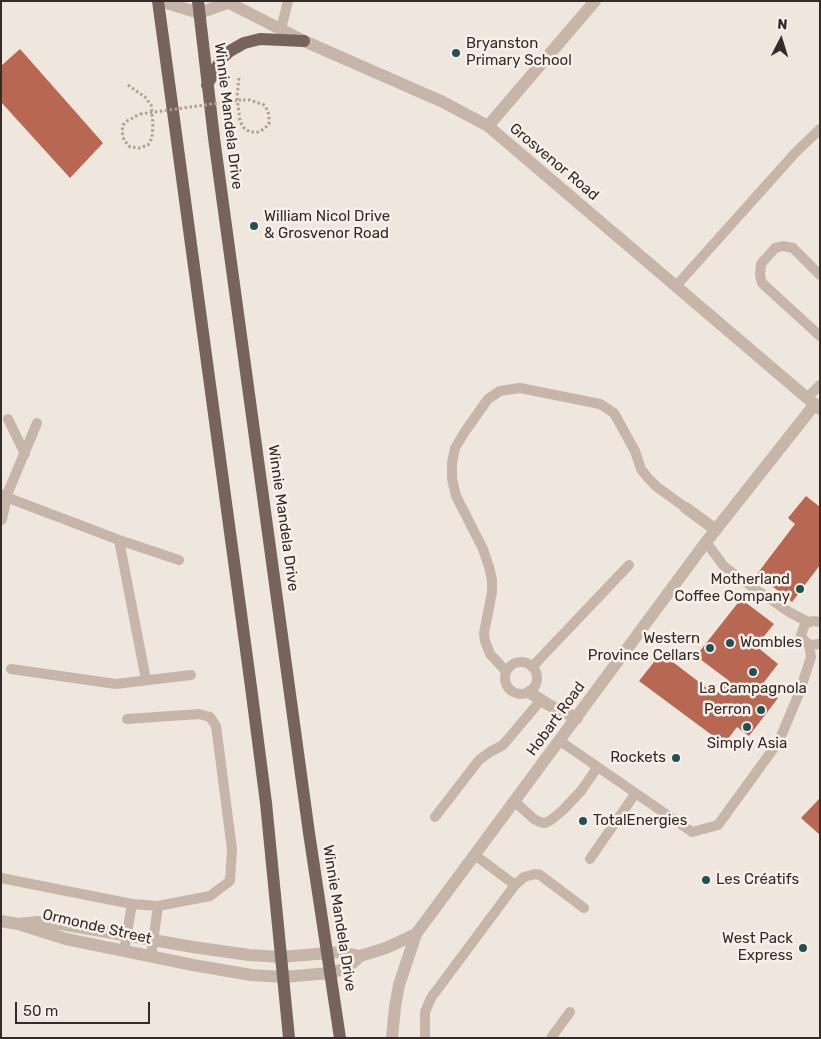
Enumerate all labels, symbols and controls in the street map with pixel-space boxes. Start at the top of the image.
north arrow [756,15,806,65]
text: N [777,16,788,33]
place label: Bryanston Primary School [466,35,572,70]
street label: Winnie Mandela Drive [210,42,246,190]
marker: Bryanston Primary School [450,47,462,59]
street label: Grosvenor Road [506,119,602,205]
place label: William Nicol Drive & Grosvenor Road [264,208,390,243]
marker: William Nicol Drive & Grosvenor Road [248,220,260,232]
street label: Winnie Mandela Drive [264,444,302,592]
place label: Motherland Coffee Company [675,571,790,606]
marker: Motherland Coffee Company [794,583,806,595]
place label: Western Province Cellars [588,630,700,665]
place label: Wombles [740,634,802,652]
marker: Wombles [724,637,736,649]
marker: Western Province Cellars [704,642,716,654]
marker: La Campagnola [747,666,759,678]
street label: Hobart Road [523,678,589,760]
place label: La Campagnola [699,680,807,698]
place label: Perron [704,701,751,719]
marker: Perron [755,704,767,716]
marker: Simply Asia [741,721,753,733]
place label: Simply Asia [707,735,787,753]
place label: Rockets [610,749,666,767]
marker: Rockets [670,752,682,764]
place label: TotalEnergies [593,812,687,830]
marker: TotalEnergies [577,815,589,827]
street label: Winnie Mandela Drive [319,844,359,992]
place label: Les Créatifs [716,871,799,889]
marker: Les Créatifs [700,874,712,886]
street label: Ormonde Street [41,906,153,948]
place label: West Pack Express [722,930,793,965]
marker: West Pack Express [797,942,809,954]
scale bar [18,992,152,1024]
text: 50 m [23,1002,58,1020]

